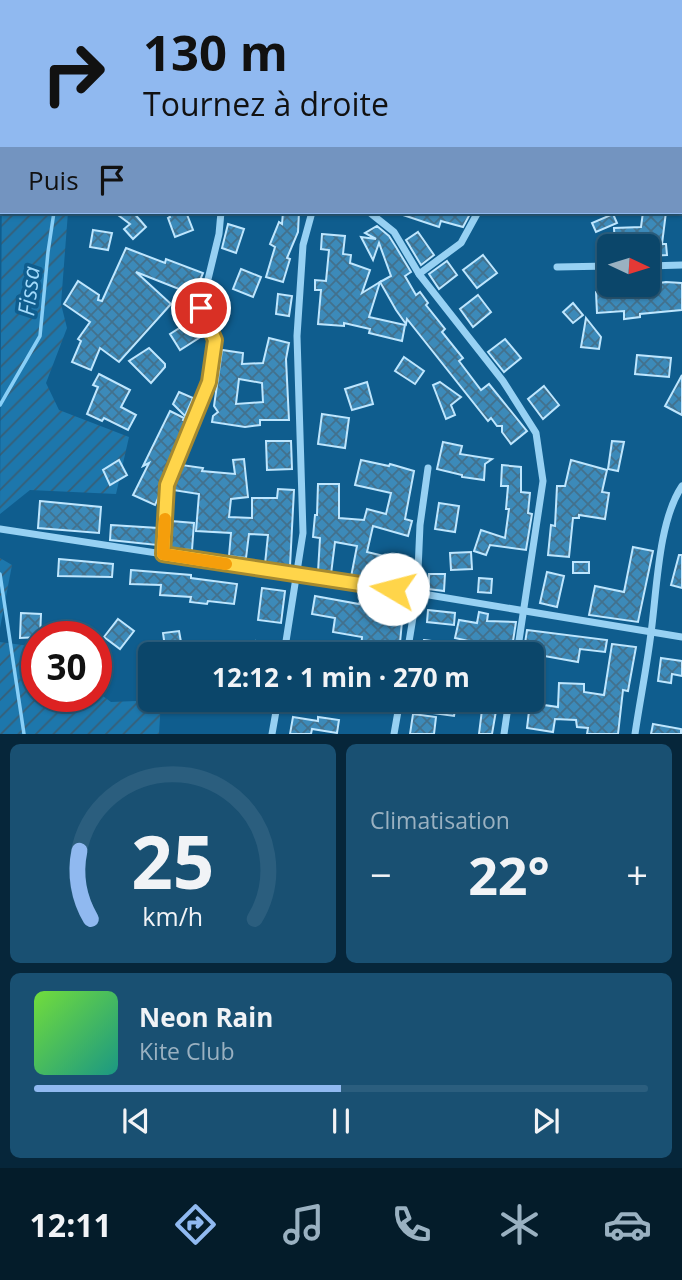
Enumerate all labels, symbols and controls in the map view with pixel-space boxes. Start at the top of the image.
text: 130 m [143,19,288,85]
icon: right [28,28,119,119]
text: Tournez à droite [143,82,389,125]
icon: arrive [93,161,131,199]
text: Puis [28,162,79,198]
north arrow [597,234,660,298]
map controls [597,234,660,297]
water label: Fissa [9,264,47,318]
pin [171,278,231,338]
icon: arrive [182,289,220,327]
position arrow [356,552,430,626]
speed limit sign: 30 [21,621,112,712]
text: 12:12 · 1 min · 270 m [212,659,470,695]
text: Climatisation [370,804,510,836]
text: 25 [131,812,215,911]
text: 22° [468,839,550,910]
text: − [370,848,392,900]
text: + [626,848,648,900]
text: km/h [143,899,203,933]
text: Neon Rain [139,999,273,1035]
text: Kite Club [139,1035,234,1067]
icon: previous [117,1102,155,1140]
icon: pause [322,1102,360,1140]
icon: next [527,1102,565,1140]
icon: directions [171,1200,220,1249]
icon: music [279,1200,328,1249]
icon: phone [387,1200,436,1249]
icon: climate [495,1200,544,1249]
icon: car [603,1200,652,1249]
text: 12:11 [30,1203,112,1246]

